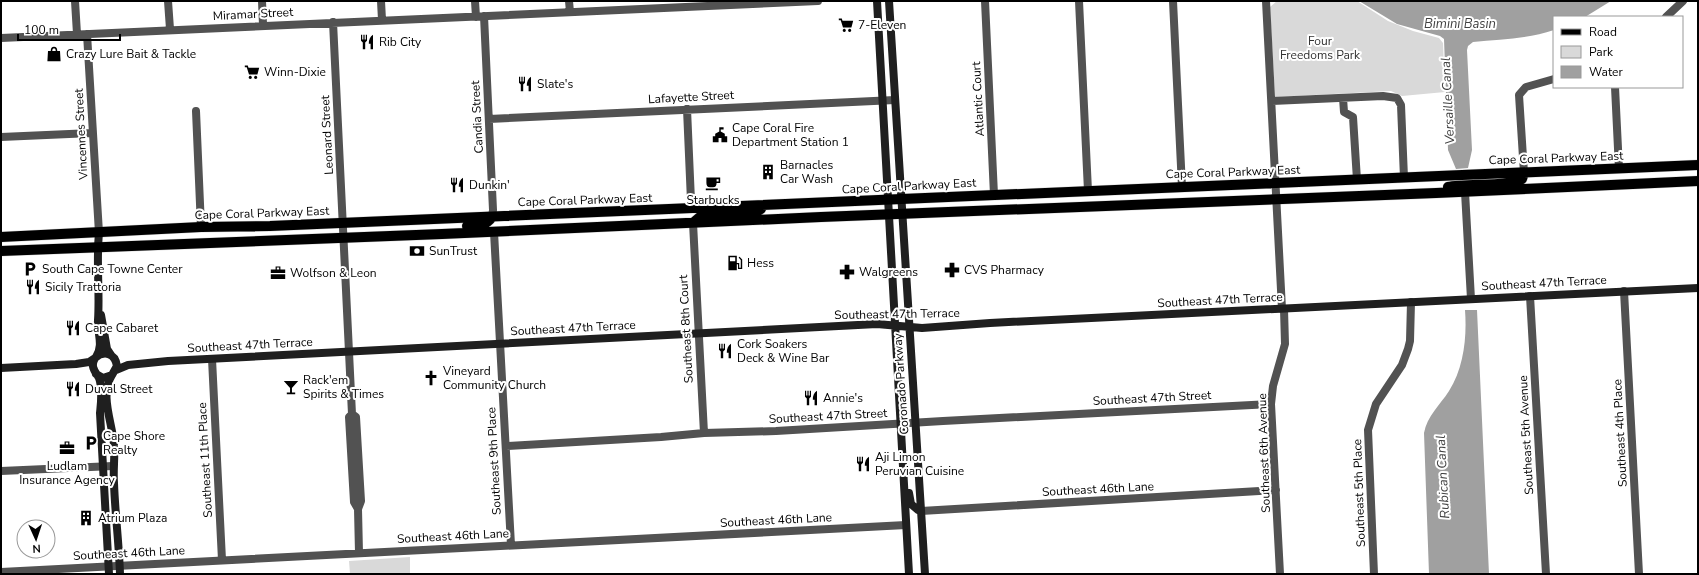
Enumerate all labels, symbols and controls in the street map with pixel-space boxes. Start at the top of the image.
street label: Miramar Street [212,4,294,24]
water label: Bimini Basin [1424,15,1496,33]
scale bar [18,16,120,42]
supermarket icon: 7-Eleven [837,16,855,34]
legend [1553,16,1683,88]
place label: 7-Eleven [858,17,906,33]
text: 100 m [24,22,59,38]
text: Road [1589,24,1617,40]
restaurant icon: Rib City [358,33,376,51]
park label: Four Freedoms Park [1280,33,1361,63]
place label: Rib City [379,34,422,50]
text: Park [1589,44,1614,60]
shop icon: Crazy Lure Bait & Tackle [45,45,63,63]
place label: Crazy Lure Bait & Tackle [66,46,196,62]
water label: Versaille Canal [1437,57,1459,145]
street label: Atlantic Court [968,60,988,137]
supermarket icon: Winn-Dixie [243,63,261,81]
place label: Winn-Dixie [264,64,326,80]
text: Water [1589,64,1623,80]
restaurant icon: Slate's [516,75,534,93]
place label: Slate's [537,76,573,92]
street label: Candia Street [467,79,487,154]
street label: Vincennes Street [71,87,91,181]
street label: Lafayette Street [648,87,735,107]
street label: Leonard Street [317,94,337,175]
place label: Cape Coral Fire Department Station 1 [732,120,849,150]
public building icon: Cape Coral Fire Department Station 1 [711,126,729,144]
street label: Cape Coral Parkway East [1488,148,1624,168]
place label: Barnacles Car Wash [780,157,833,187]
street label: Cape Coral Parkway East [1165,162,1301,182]
building icon: Barnacles Car Wash [759,163,777,181]
cafe icon: Starbucks [704,174,722,192]
street label: Cape Coral Parkway East [841,174,977,198]
restaurant icon: Dunkin' [448,176,466,194]
place label: Dunkin' [469,177,510,193]
street label: Cape Coral Parkway East [517,190,653,210]
place label: Starbucks [686,192,740,208]
street label: Cape Coral Parkway East [194,203,330,223]
bank icon: SunTrust [408,242,426,260]
place label: SunTrust [429,243,478,259]
fuel station icon: Hess [726,254,744,272]
place label: Hess [747,255,774,271]
parking icon: South Cape Towne Center [21,260,39,278]
place label: South Cape Towne Center [42,261,183,277]
pharmacy icon: CVS Pharmacy [943,261,961,279]
place label: CVS Pharmacy [964,262,1045,278]
pharmacy icon: Walgreens [838,263,856,281]
office icon: Wolfson & Leon [269,264,287,282]
place label: Walgreens [859,264,918,280]
place label: Wolfson & Leon [290,265,377,281]
street label: Southeast 47th Terrace [1481,272,1607,294]
street label: Southeast 8th Court [675,274,697,384]
restaurant icon: Sicily Trattoria [24,278,42,296]
place label: Sicily Trattoria [45,279,121,295]
street label: Southeast 47th Terrace [1157,289,1283,311]
street label: Southeast 47th Terrace [834,305,960,323]
street label: Southeast 47th Terrace [510,317,636,339]
restaurant icon: Cape Cabaret [64,319,82,337]
place label: Cape Cabaret [85,320,159,336]
street label: Coronado Parkway [889,332,913,435]
street label: Southeast 47th Terrace [187,334,313,356]
place label: Cork Soakers Deck & Wine Bar [737,336,830,366]
restaurant icon: Cork Soakers Deck & Wine Bar [716,342,734,360]
place label: Vineyard Community Church [442,363,546,393]
church icon: Vineyard Community Church [422,369,440,387]
place label: Rack'em Spirits & Times [303,372,384,402]
street label: Southeast 5th Avenue [1515,375,1537,495]
bar icon: Rack'em Spirits & Times [282,378,300,396]
street label: Southeast 4th Place [1609,379,1631,487]
restaurant icon: Duval Street [64,380,82,398]
place label: Duval Street [85,381,153,397]
street label: Southeast 47th Street [1092,387,1213,409]
restaurant icon: Annie's [802,389,820,407]
place label: Annie's [823,390,863,406]
street label: Southeast 6th Avenue [1254,393,1274,513]
street label: Southeast 11th Place [194,402,216,518]
street label: Southeast 47th Street [768,405,889,427]
street label: Southeast 9th Place [483,407,505,515]
place label: Cape Shore Realty [103,428,165,458]
parking icon: Cape Shore Realty [82,434,100,452]
water label: Rubican Canal [1432,435,1454,519]
office icon: Ludlam Insurance Agency [58,439,76,457]
street label: Southeast 5th Place [1349,439,1369,547]
place label: Aji Limon Peruvian Cuisine [875,449,964,479]
restaurant icon: Aji Limon Peruvian Cuisine [854,455,872,473]
place label: Ludlam Insurance Agency [19,458,116,488]
street label: Southeast 46th Lane [1042,478,1154,500]
building icon: Atrium Plaza [77,509,95,527]
street label: Southeast 46th Lane [720,509,832,531]
place label: Atrium Plaza [98,510,167,526]
north arrow [16,519,56,559]
street label: Southeast 46th Lane [397,525,509,547]
text: N [32,541,41,556]
street label: Southeast 46th Lane [73,542,185,564]

